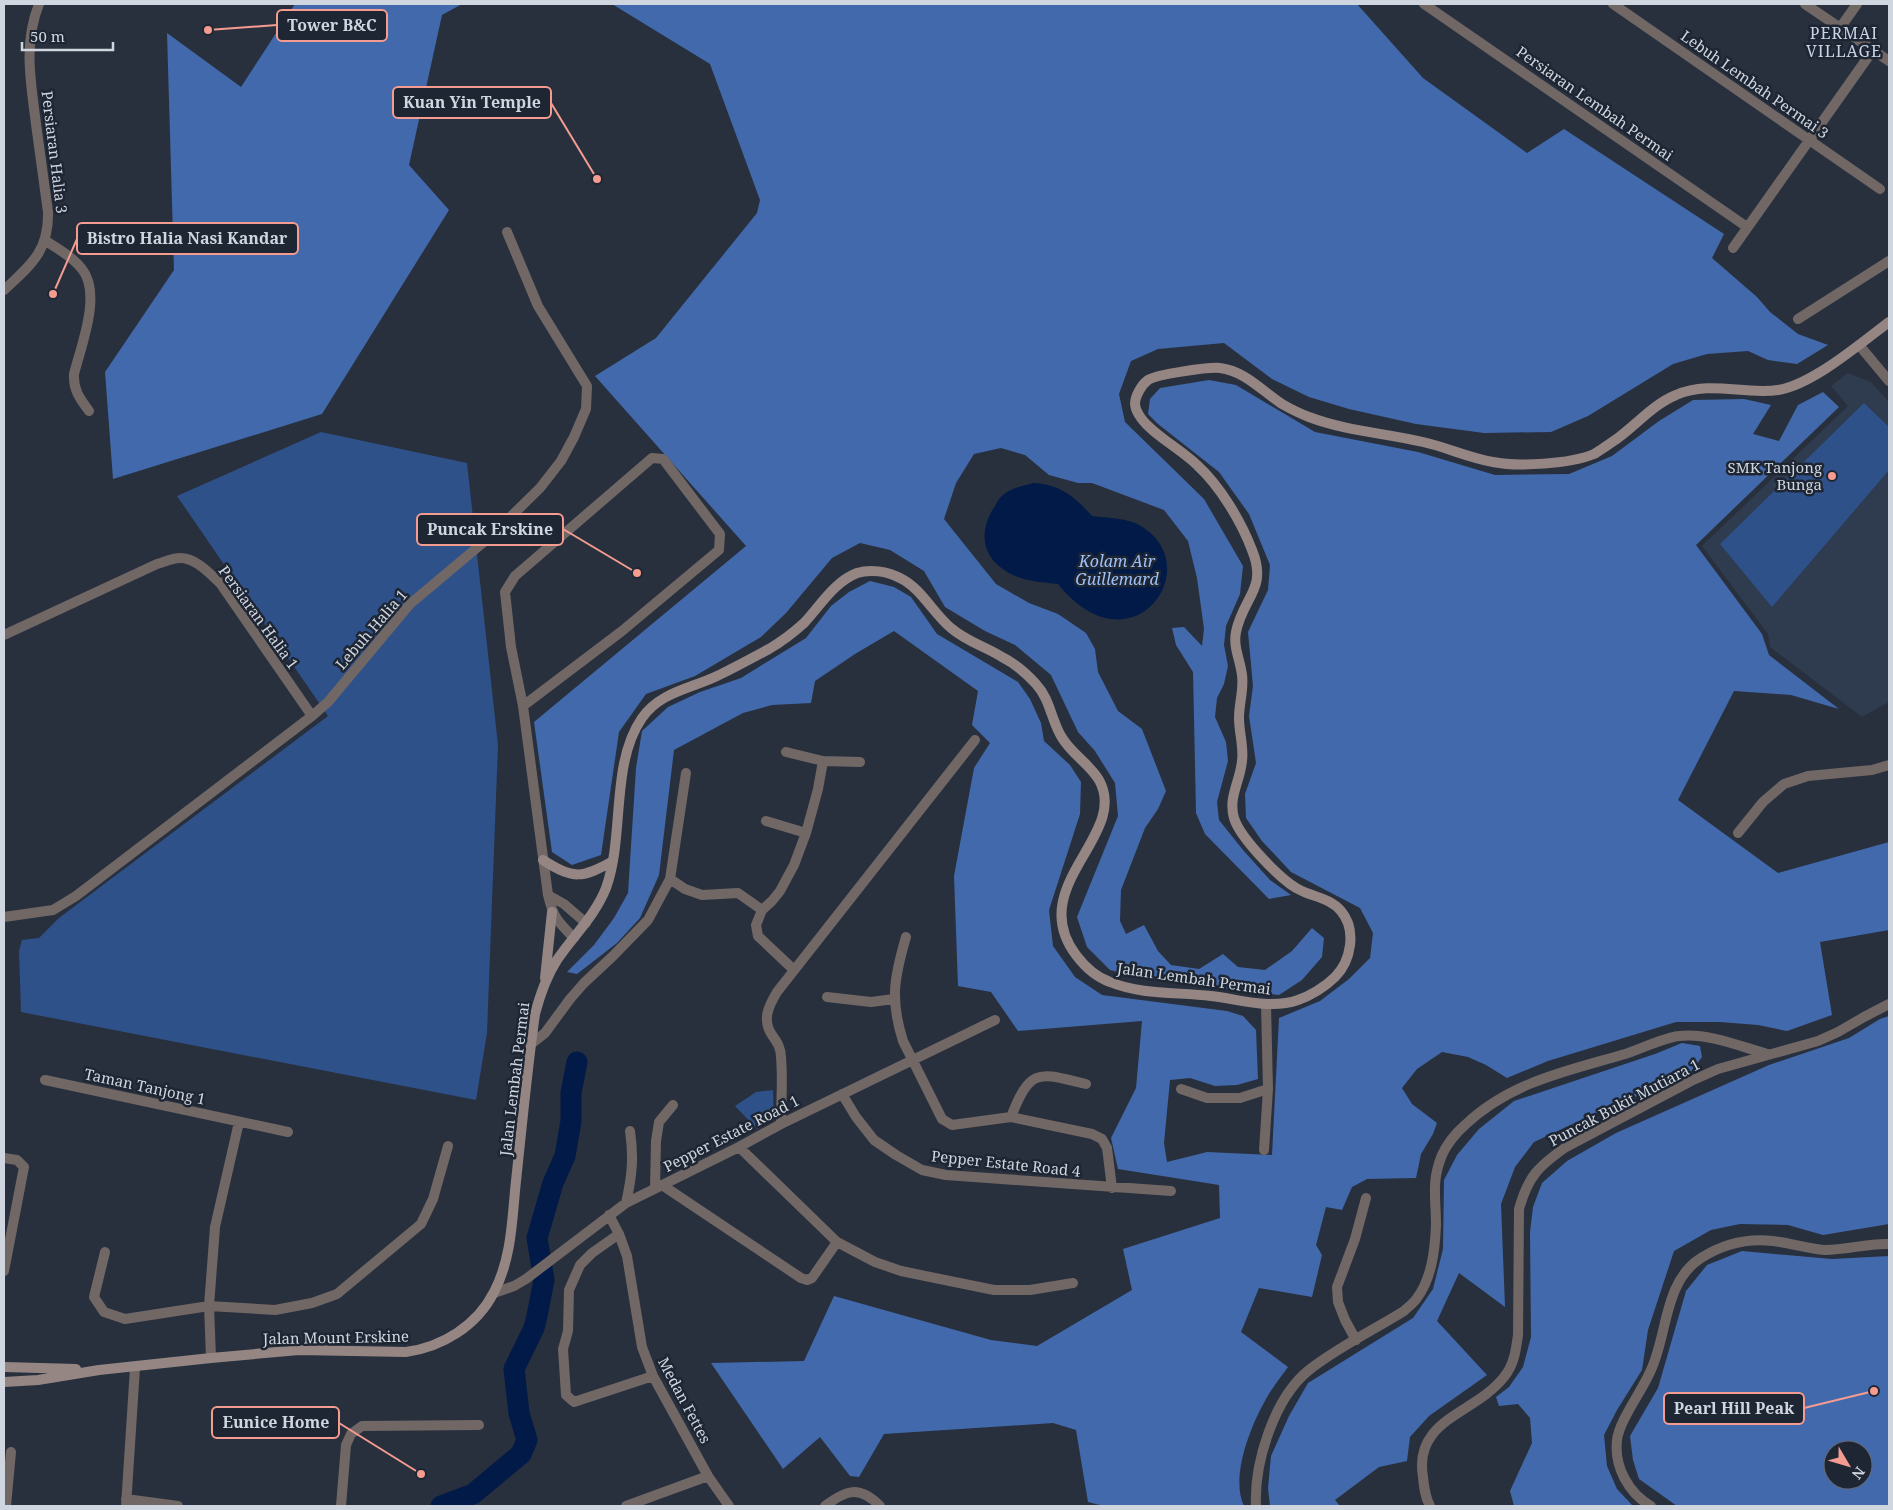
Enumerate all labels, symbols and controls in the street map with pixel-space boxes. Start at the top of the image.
callout: Tower B&C [277,10,387,41]
text: Tower B&C [287,14,377,36]
scale bar [22,20,114,52]
district label: PERMAI VILLAGE [1806,22,1882,62]
street label: Lebuh Lembah Permai 3 [1677,25,1833,143]
text: 50 m [30,26,65,46]
street label: Persiaran Lembah Permai [1513,41,1678,165]
callout: Kuan Yin Temple [393,87,551,118]
street label: Persiaran Halia 3 [38,90,72,214]
text: Kuan Yin Temple [403,91,541,113]
callout: Bistro Halia Nasi Kandar [77,223,298,254]
text: Bistro Halia Nasi Kandar [87,227,288,249]
place label: SMK Tanjong Bunga [1728,457,1822,494]
marker: SMK Tanjong Bunga [1826,470,1838,482]
callout: Puncak Erskine [417,514,563,545]
text: Puncak Erskine [427,518,553,540]
water label: Kolam Air Guillemard [1075,550,1159,590]
street label: Persiaran Halia 1 [215,561,303,673]
street label: Lebuh Halia 1 [331,585,411,673]
street label: Jalan Lembah Permai [1115,957,1272,999]
street label: Jalan Lembah Permai [495,1001,533,1158]
street label: Puncak Bukit Mutiara 1 [1545,1054,1703,1150]
street label: Taman Tanjong 1 [83,1063,207,1109]
street label: Pepper Estate Road 1 [660,1090,802,1176]
street label: Pepper Estate Road 4 [930,1145,1082,1181]
street label: Jalan Mount Erskine [262,1326,409,1348]
street label: Medan Fettes [654,1353,716,1447]
callout: Pearl Hill Peak [1664,1393,1804,1424]
text: Pearl Hill Peak [1674,1397,1795,1419]
callout: Eunice Home [212,1407,339,1438]
text: Eunice Home [222,1411,330,1433]
north arrow [1823,1440,1873,1490]
text: N [1848,1463,1870,1484]

